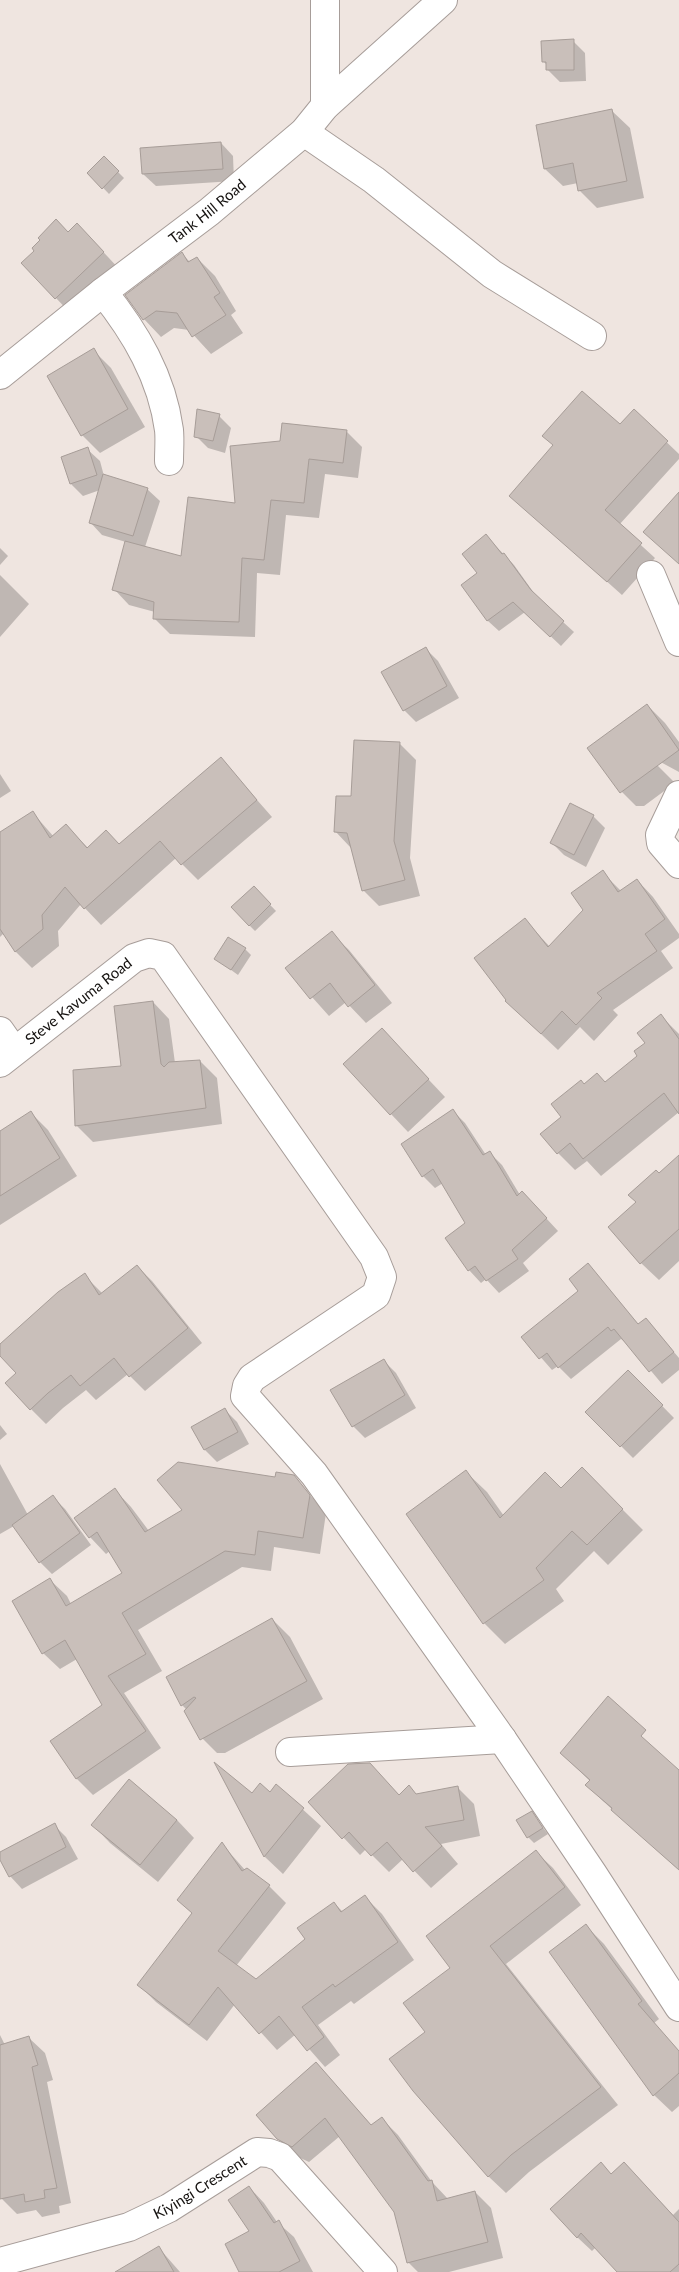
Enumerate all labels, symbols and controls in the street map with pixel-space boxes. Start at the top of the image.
street label: Tank Hill Road [165,175,249,247]
street label: Steve Kavuma Road [21,953,135,1048]
street label: Kiyingi Crescent [150,2151,250,2222]

